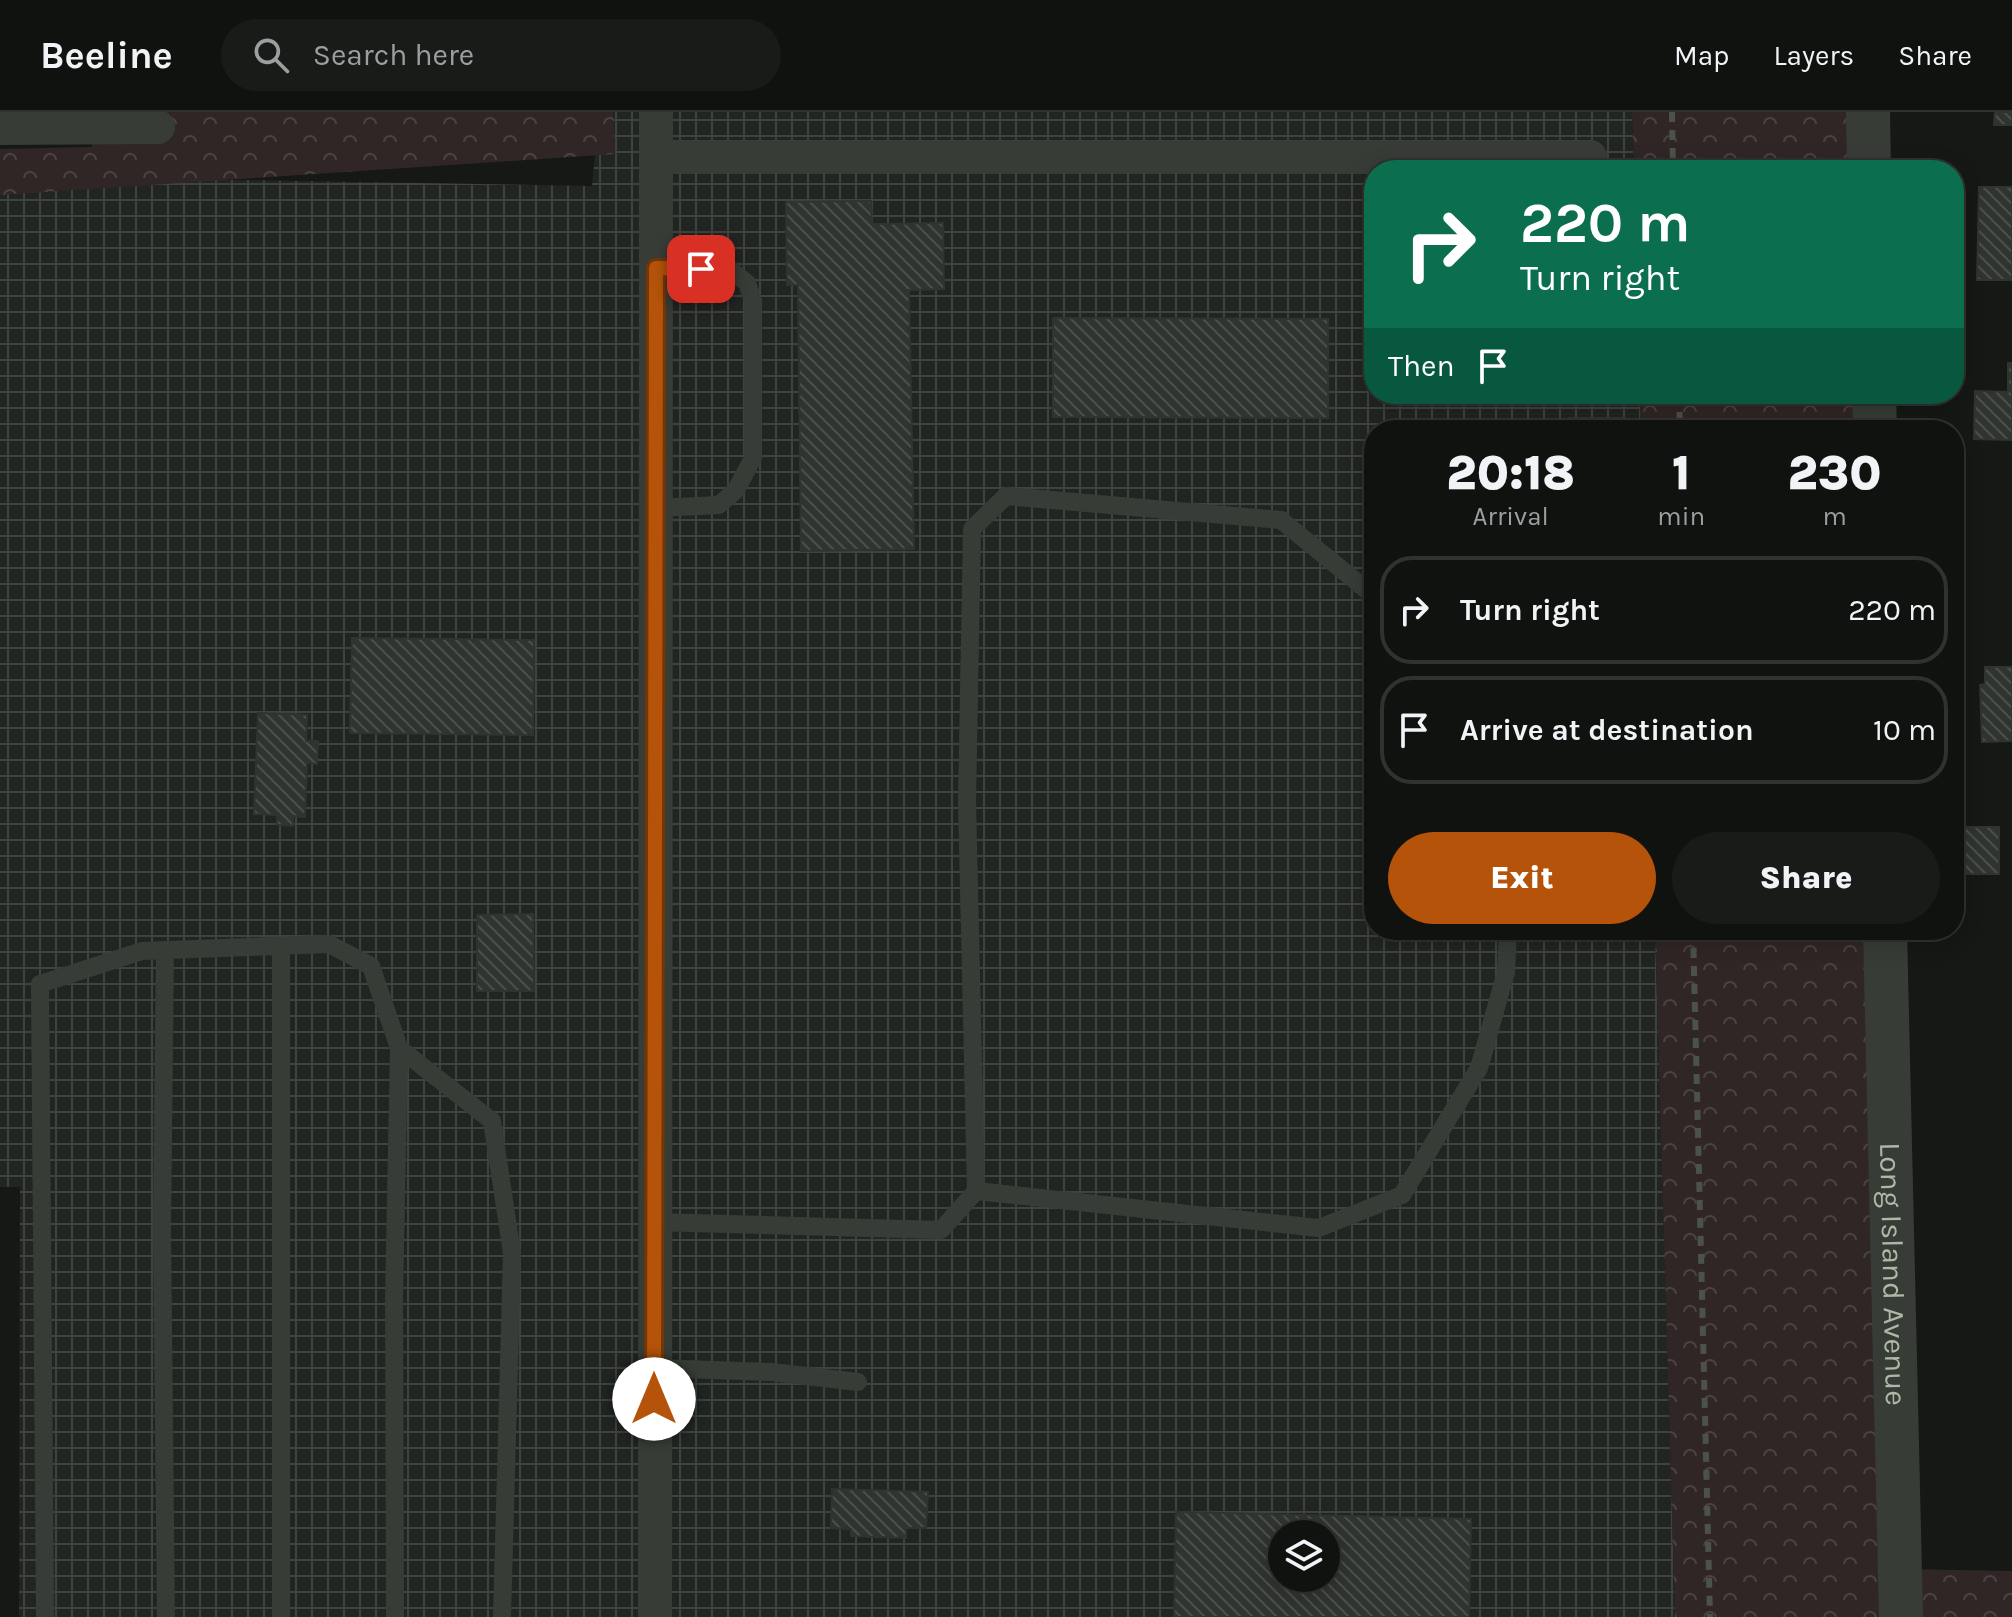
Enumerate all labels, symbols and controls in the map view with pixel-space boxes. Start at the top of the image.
search box [221,19,781,91]
text: Beeline [40,33,173,78]
icon: search [249,33,293,77]
text: Search here [313,37,474,73]
text: Map [1674,39,1729,72]
text: Layers [1773,39,1854,72]
text: Share [1898,39,1972,72]
text: 220 m [1520,190,1691,255]
icon: right [1388,192,1492,296]
pin [667,235,735,303]
icon: arrive [679,247,723,291]
text: Turn right [1520,257,1680,299]
icon: arrive [1471,344,1515,388]
text: Then [1388,348,1455,384]
text: 20:18 [1446,445,1575,501]
text: 1 [1672,445,1690,501]
text: 230 [1787,445,1882,501]
text: Arrival [1473,501,1549,532]
text: min [1657,501,1705,532]
text: m [1822,501,1847,532]
icon: right [1392,588,1436,632]
text: Turn right [1460,592,1600,628]
text: 220 m [1848,592,1936,628]
icon: arrive [1392,708,1436,752]
text: Arrive at destination [1460,712,1754,748]
text: 10 m [1873,712,1936,748]
button: Exit [1388,832,1656,924]
button: Share [1672,832,1940,924]
street label: Long Island Avenue [1872,1142,1914,1406]
position arrow [612,1357,696,1441]
map controls [1268,1520,1340,1592]
button: layers [1268,1520,1340,1592]

